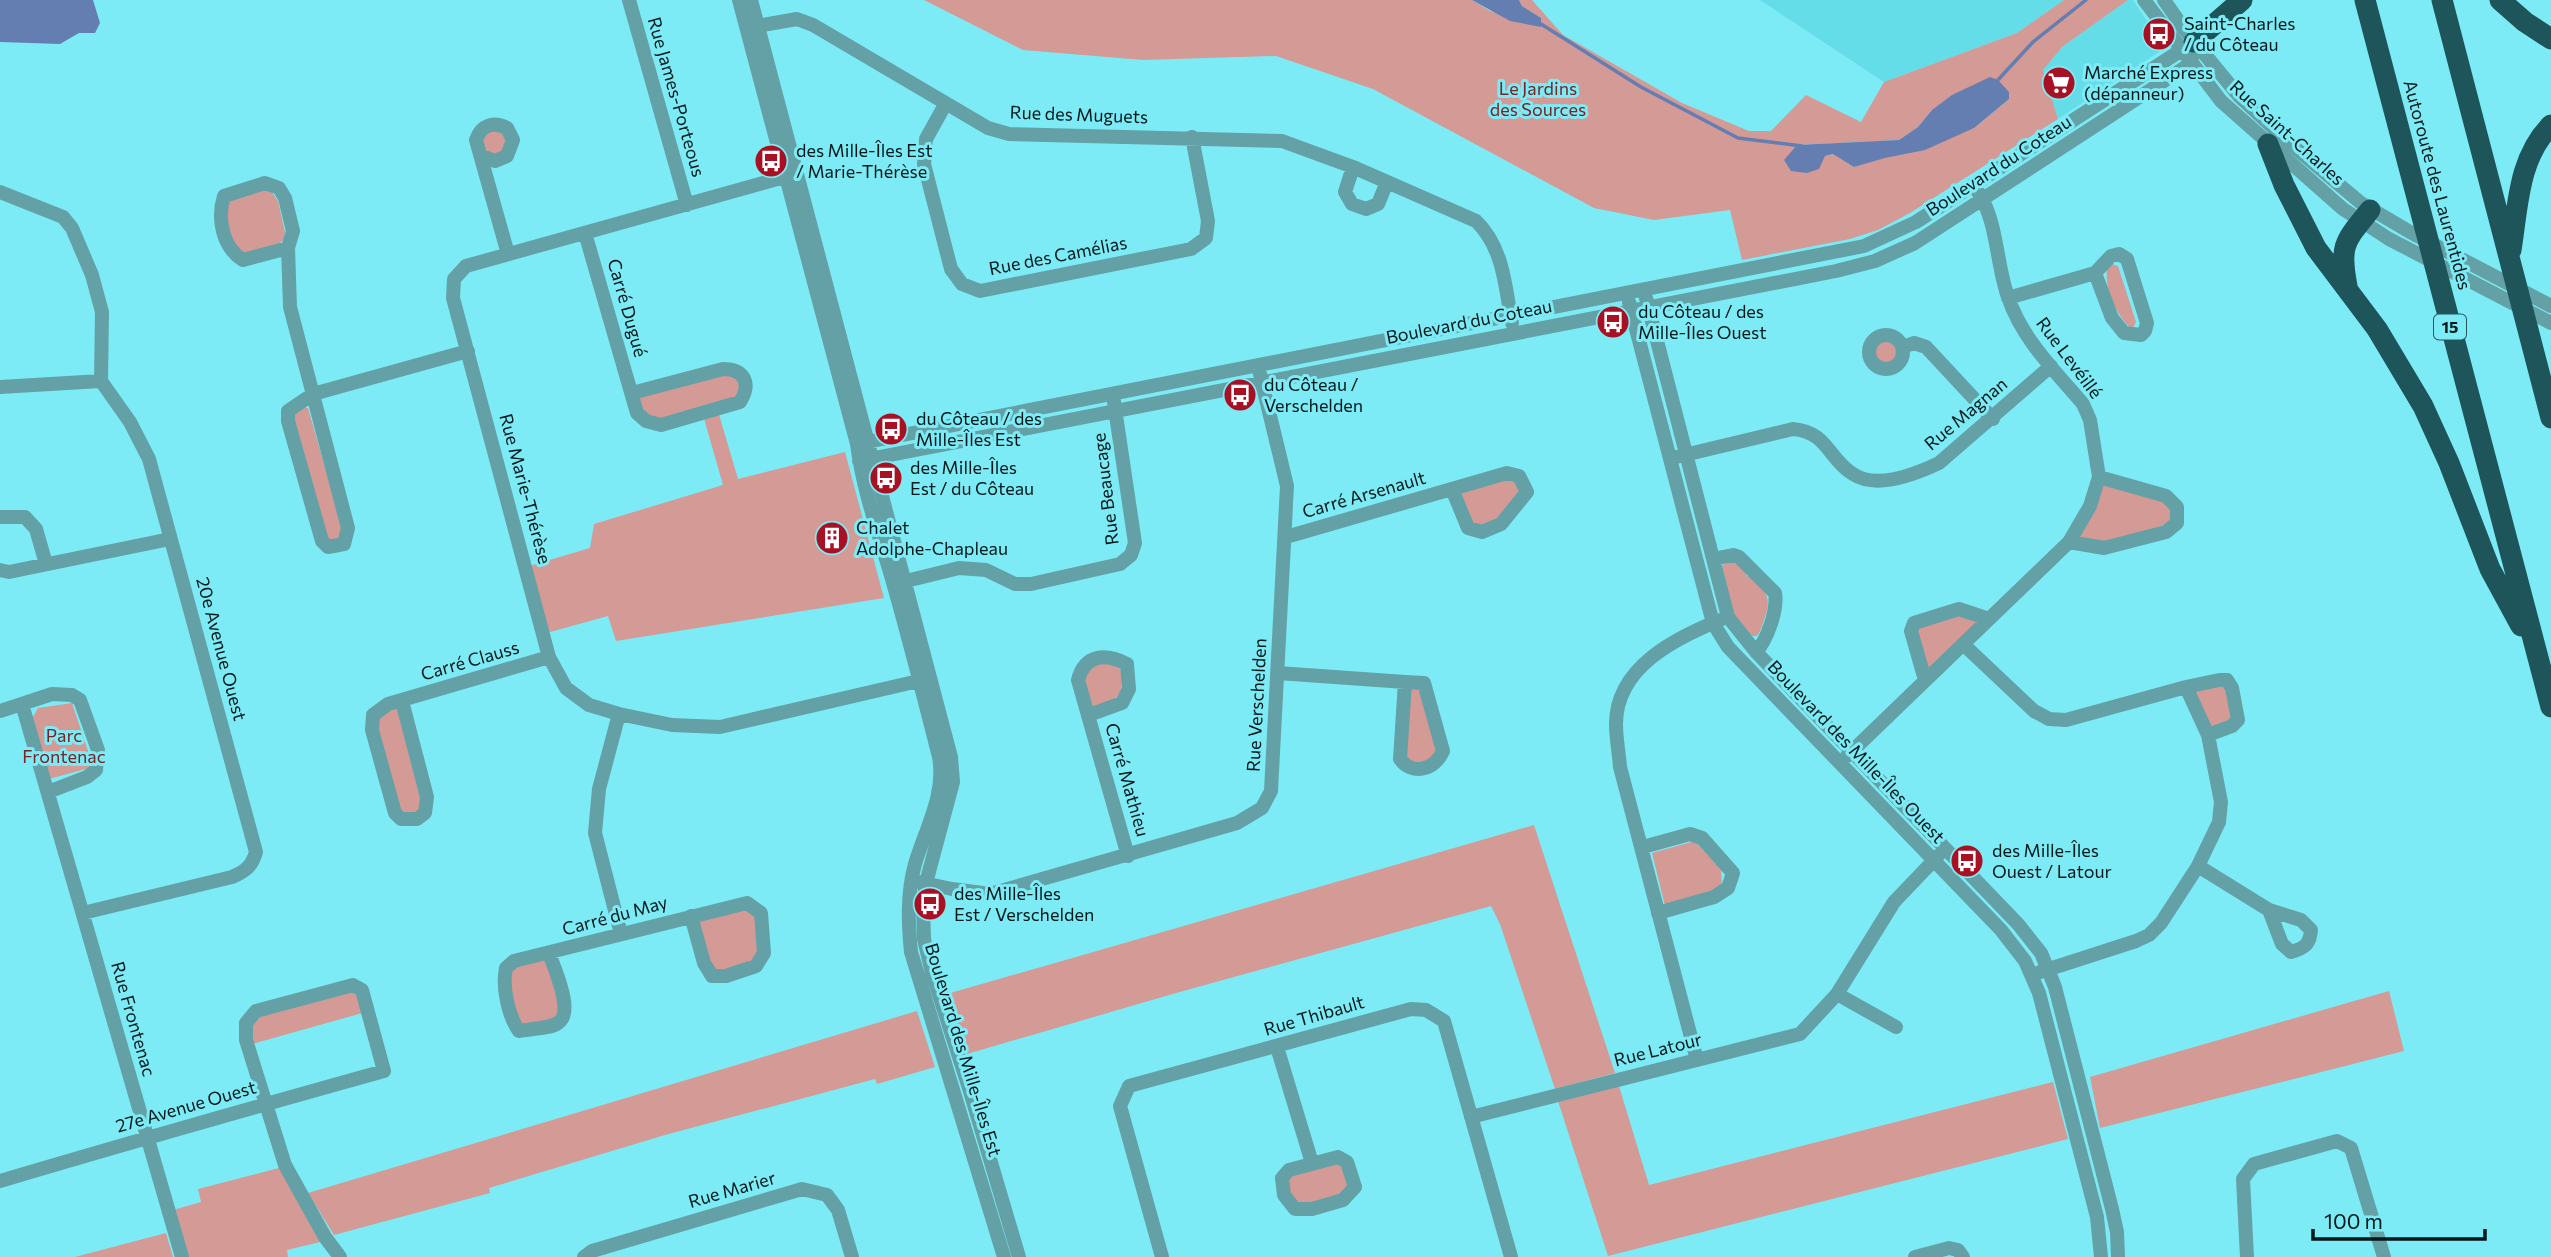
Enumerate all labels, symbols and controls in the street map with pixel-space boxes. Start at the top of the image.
place label: Saint-Charles / du Côteau [2184,12,2295,55]
street label: Rue James-Porteous [644,14,710,179]
bus stop icon: Saint-Charles / du Côteau [2140,15,2178,53]
place label: Marché Express (dépanneur) [2084,61,2213,104]
supermarket icon: Marché Express (dépanneur) [2040,64,2078,102]
street label: Rue Saint-Charles [2226,75,2349,189]
park label: Le Jardins des Sources [1490,77,1586,120]
street label: Autoroute des Laurentides [2399,77,2477,292]
street label: Rue des Muguets [1009,101,1149,127]
street label: Boulevard du Coteau [1922,110,2075,220]
place label: des Mille-Îles Est / Marie-Thérèse [796,139,933,182]
bus stop icon: des Mille-Îles Est / Marie-Thérèse [752,142,790,180]
street label: Rue des Camélias [987,231,1129,279]
street label: Carré Dugué [603,256,653,359]
street label: Boulevard du Coteau [1384,294,1554,348]
place label: du Côteau / des Mille-Îles Ouest [1638,300,1767,343]
bus stop icon: du Côteau / des Mille-Îles Ouest [1594,303,1632,341]
street label: Rue Levéillé [2032,312,2108,402]
road number: 15 [2434,314,2466,340]
street label: Rue Magnan [1920,372,2011,454]
place label: du Côteau / Verschelden [1264,373,1363,416]
bus stop icon: du Côteau / Verschelden [1221,376,1259,414]
place label: du Côteau / des Mille-Îles Est [916,407,1042,450]
bus stop icon: du Côteau / des Mille-Îles Est [872,410,910,448]
street label: Rue Marie-Thérèse [495,411,557,566]
street label: Rue Beaucage [1087,432,1123,547]
place label: des Mille-Îles Est / du Côteau [910,456,1034,499]
bus stop icon: des Mille-Îles Est / du Côteau [867,459,905,497]
street label: Carré Arsenault [1299,466,1428,522]
place label: Chalet Adolphe-Chapleau [856,516,1008,559]
building icon: Chalet Adolphe-Chapleau [813,519,851,557]
street label: 20e Avenue Ouest [192,574,252,723]
street label: Carré Clauss [418,635,522,685]
street label: Rue Verschelden [1242,637,1270,772]
street label: Boulevard des Mille-Îles Ouest [1763,655,1950,847]
street label: Carré Mathieu [1101,720,1155,839]
park label: Parc Frontenac [22,724,106,767]
place label: des Mille-Îles Ouest / Latour [1992,839,2112,882]
bus stop icon: des Mille-Îles Ouest / Latour [1948,842,1986,880]
place label: des Mille-Îles Est / Verschelden [954,882,1094,925]
bus stop icon: des Mille-Îles Est / Verschelden [911,885,949,923]
street label: Carré du May [560,890,670,940]
street label: Boulevard des Mille-Îles Est [921,940,1007,1159]
street label: Rue Frontenac [107,959,161,1079]
street label: Rue Thibault [1261,990,1367,1040]
street label: Rue Latour [1611,1027,1704,1071]
street label: 27e Avenue Ouest [113,1075,258,1137]
street label: Rue Marier [685,1166,778,1212]
scale bar [2313,1198,2484,1242]
text: 100 m [2324,1208,2383,1233]

